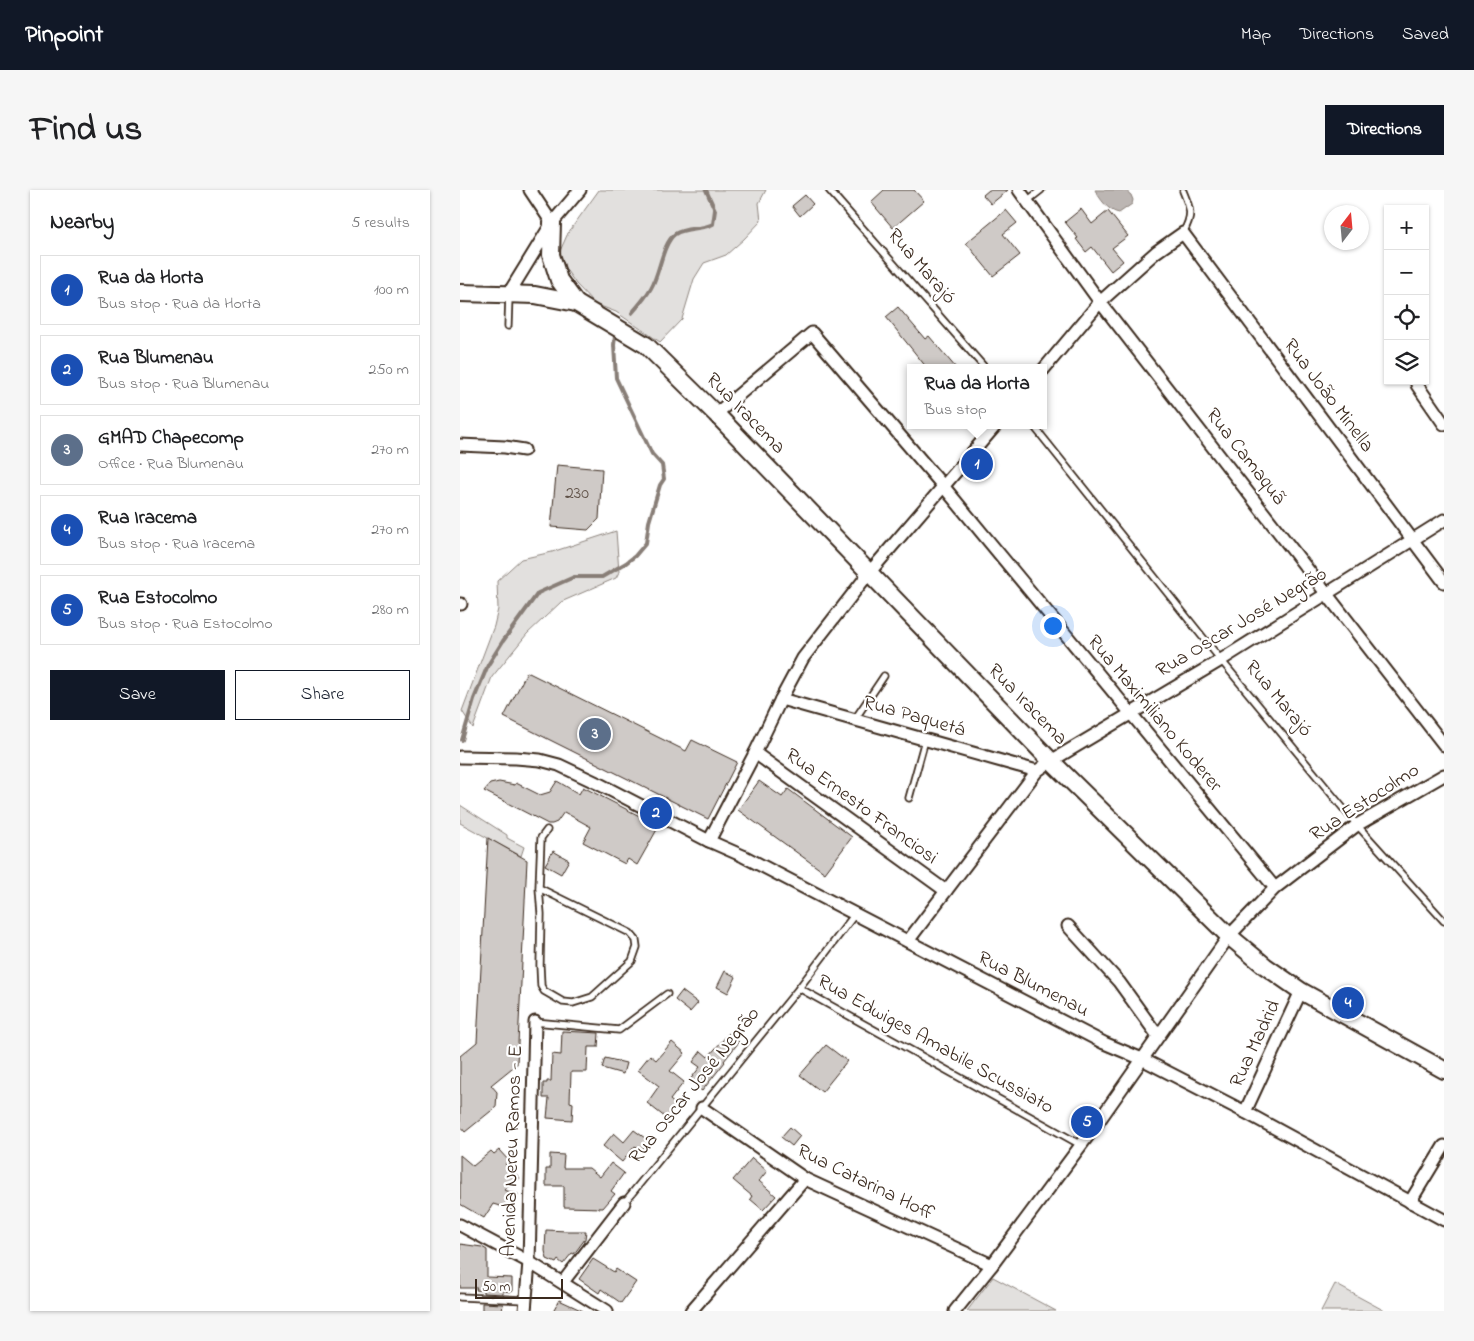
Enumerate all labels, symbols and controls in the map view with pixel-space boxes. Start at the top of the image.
text: Pinpoint [25,18,103,53]
text: Map [1241,22,1271,48]
text: Directions [1299,22,1374,48]
text: Saved [1402,22,1449,48]
text: Find us [30,105,142,156]
button: Directions [1325,105,1444,155]
north arrow [1324,205,1369,250]
map controls [1384,205,1429,385]
button: + [1384,205,1429,250]
text: Nearby [50,208,114,238]
text: 5 results [351,211,410,235]
street label: Rua Marajó [880,223,962,311]
button: − [1384,250,1429,295]
text: Rua da Horta [98,265,203,292]
text: 1 [64,278,70,302]
text: 100 m [374,278,409,302]
text: Bus stop · Rua da Horta [98,292,261,316]
button: locate [1384,295,1429,340]
street label: Rua João Minella [1275,333,1381,459]
button: layers [1384,340,1429,385]
text: Rua Blumenau [98,345,214,372]
text: 2 [63,358,71,382]
text: 250 m [369,358,409,382]
popup [907,364,1047,429]
street label: Rua Iracema [698,366,792,462]
text: Rua da Horta [924,371,1030,398]
text: Bus stop · Rua Blumenau [98,372,269,396]
text: Bus stop [924,398,987,422]
street label: Rua Camaquã [1198,402,1292,512]
text: GMAD Chapecomp [98,425,244,452]
text: 3 [64,438,70,462]
text: 270 m [371,438,409,462]
pin: 1 [961,445,993,483]
text: Office · Rua Blumenau [98,452,244,476]
house number: 230 [565,481,589,507]
text: Rua Iracema [98,505,197,532]
text: 4 [64,518,70,542]
text: 270 m [371,518,409,542]
text: Bus stop · Rua Iracema [98,532,255,556]
street label: Rua Oscar José Negrão [1151,560,1334,686]
text: Rua Estocolmo [98,585,217,612]
text: 5 [62,598,72,622]
text: 280 m [372,598,409,622]
text: Bus stop · Rua Estocolmo [98,612,272,636]
your location [1040,613,1066,639]
street label: Rua Maximiliano Koderer [1079,629,1229,800]
street label: Rua Marajó [1237,654,1319,744]
street label: Rua Iracema [980,657,1074,753]
button: Save [50,670,225,720]
button: Share [235,670,410,720]
street label: Rua Paquetá [860,689,968,745]
pin: 3 [579,715,611,753]
street label: Rua Ernesto Franciosi [779,742,943,872]
street label: Rua Estocolmo [1304,757,1426,849]
pin: 2 [640,794,672,832]
street label: Rua Blumenau [972,944,1094,1026]
street label: Rua Edwiges Amabile Scussiato [811,968,1059,1123]
pin: 4 [1332,984,1364,1022]
street label: Rua Madrid [1223,996,1289,1092]
street label: Rua Oscar José Negrão [622,1001,768,1171]
street label: Avenida Nereu Ramos - E [495,1045,531,1257]
pin: 5 [1071,1103,1103,1141]
street label: Rua Catarina Hoff [792,1137,939,1229]
scale bar [475,1276,562,1299]
text: 50 m [482,1277,510,1298]

